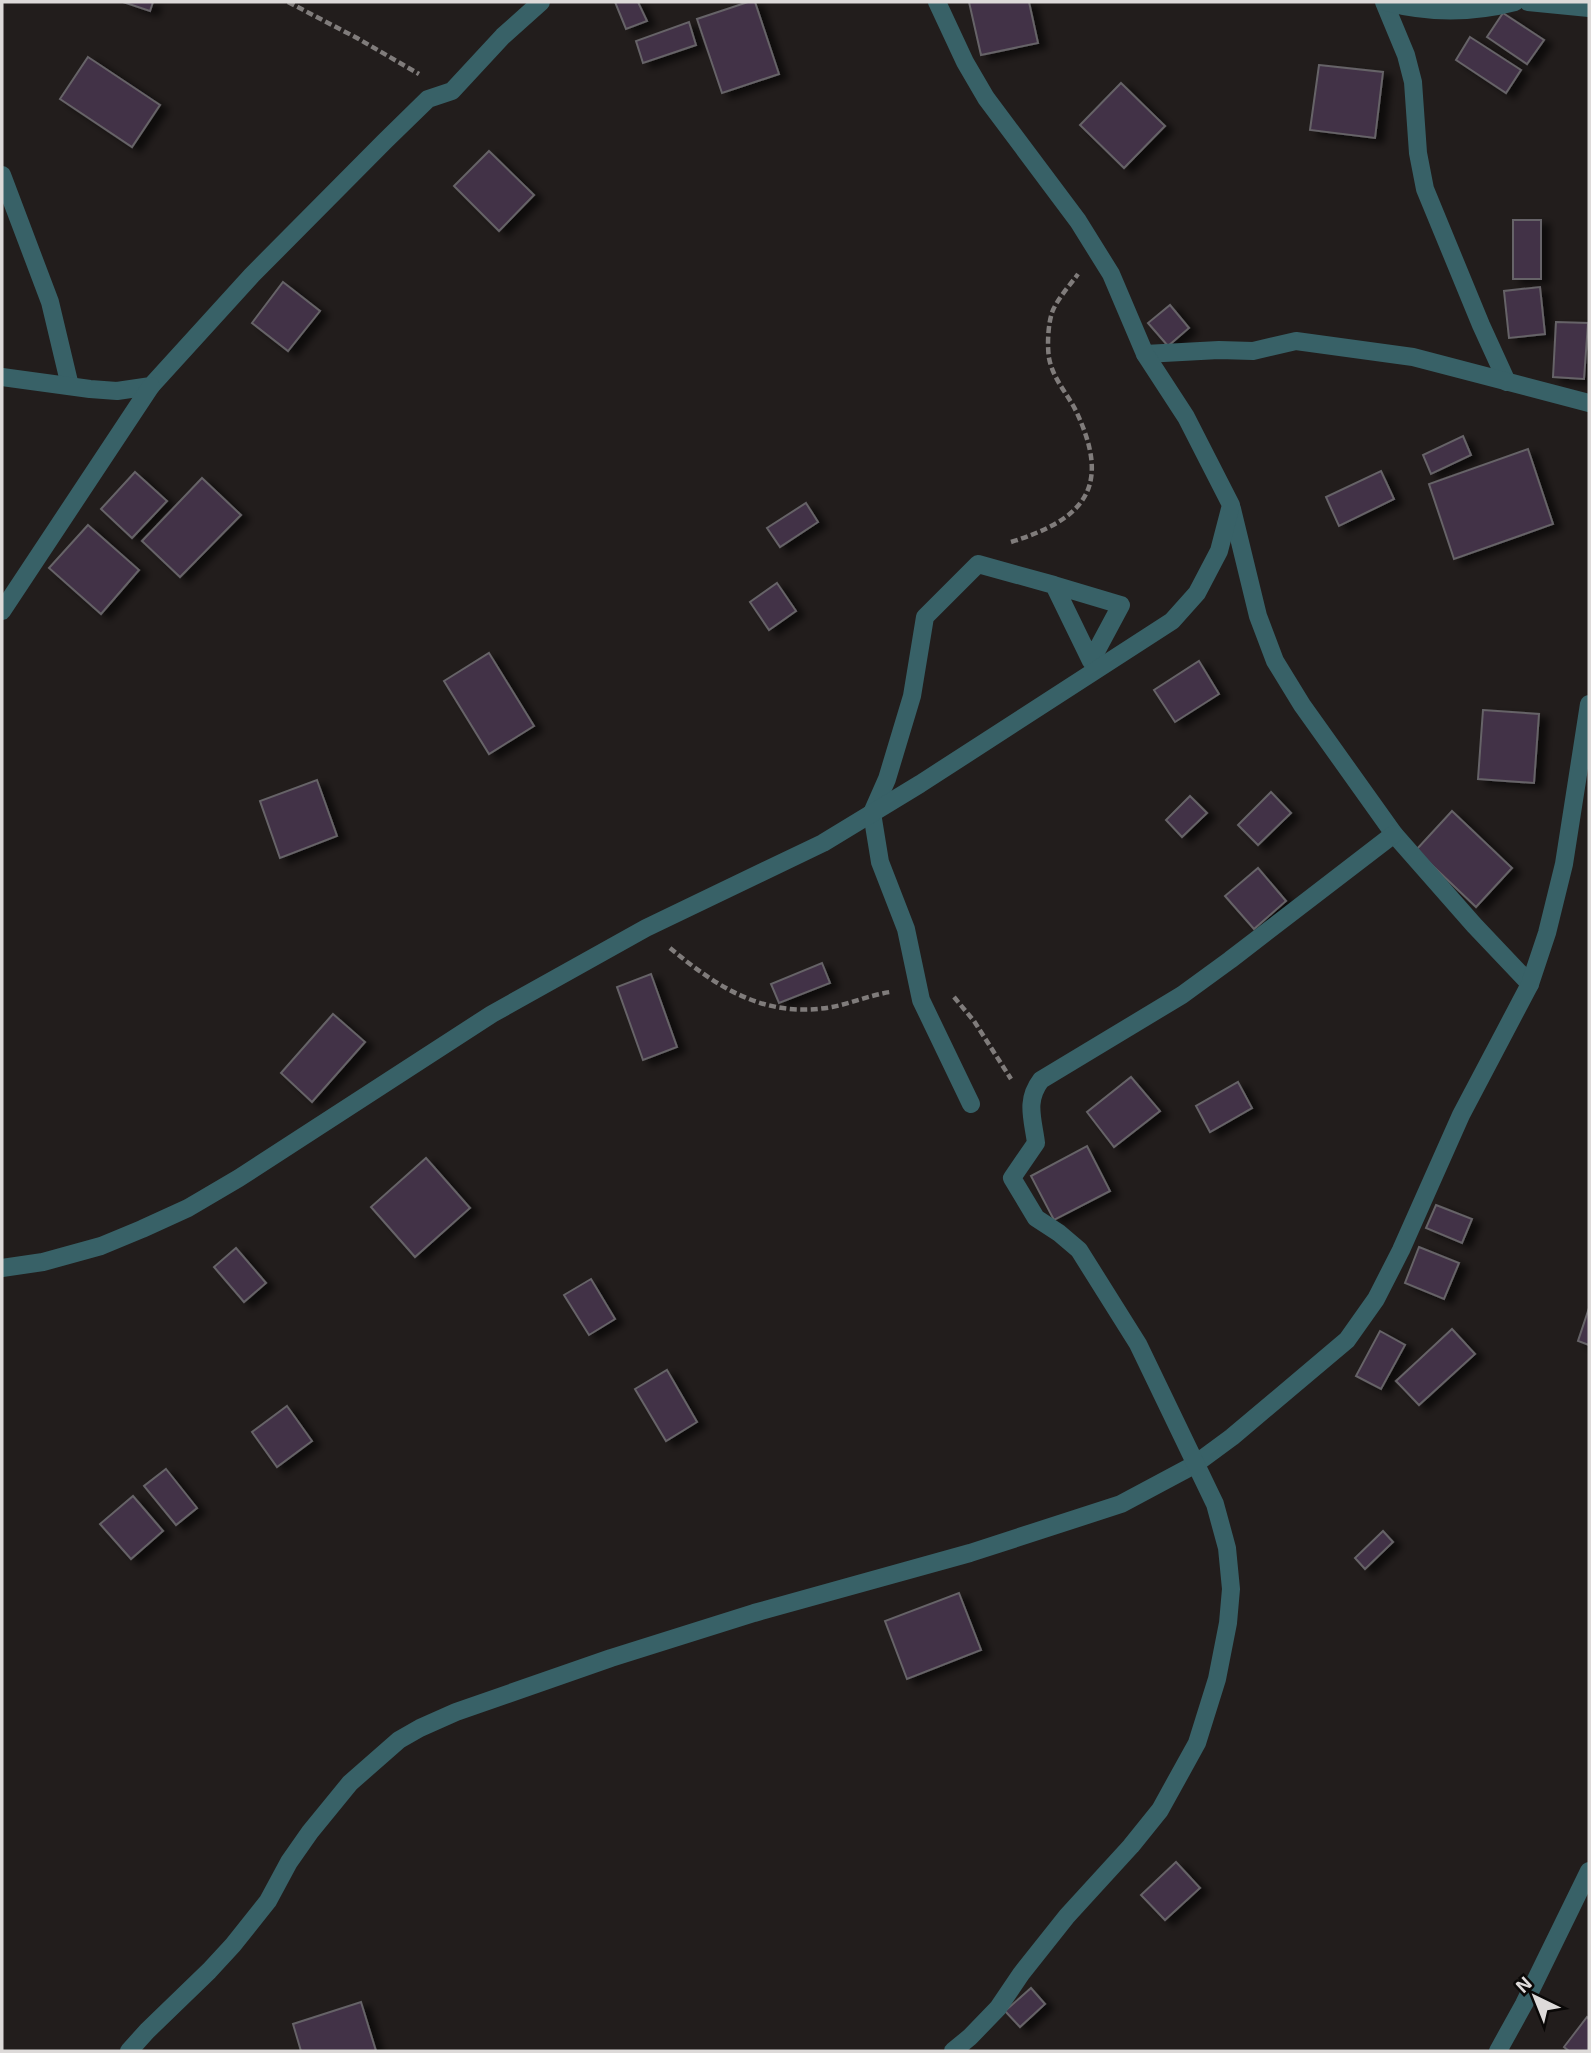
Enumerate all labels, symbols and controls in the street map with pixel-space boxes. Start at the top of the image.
north arrow [1500,1962,1570,2032]
text: N [1510,1971,1536,1997]

